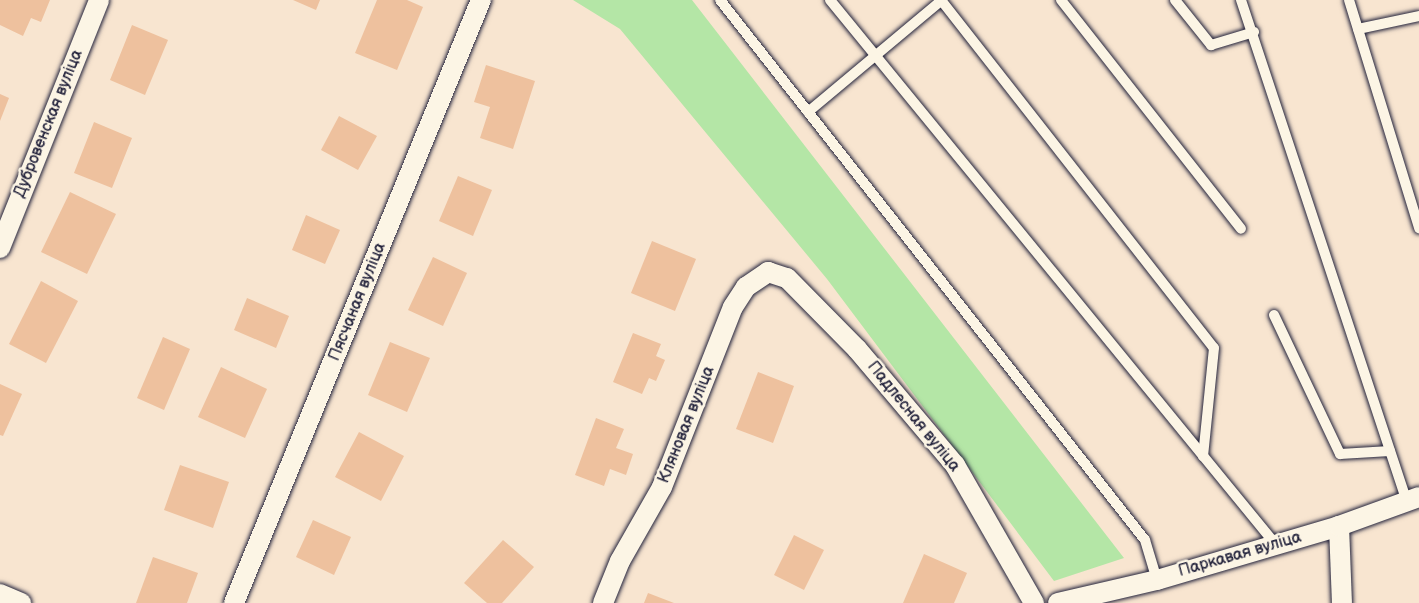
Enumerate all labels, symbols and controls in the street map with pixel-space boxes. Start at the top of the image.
street label: Дубровенская вуліца [11,47,87,201]
street label: Пясчаная вуліца [326,240,390,364]
street label: Падлесная вуліца [863,358,963,476]
street label: Кляновая вуліца [655,364,719,486]
street label: Паркавая вуліца [1176,528,1304,582]

